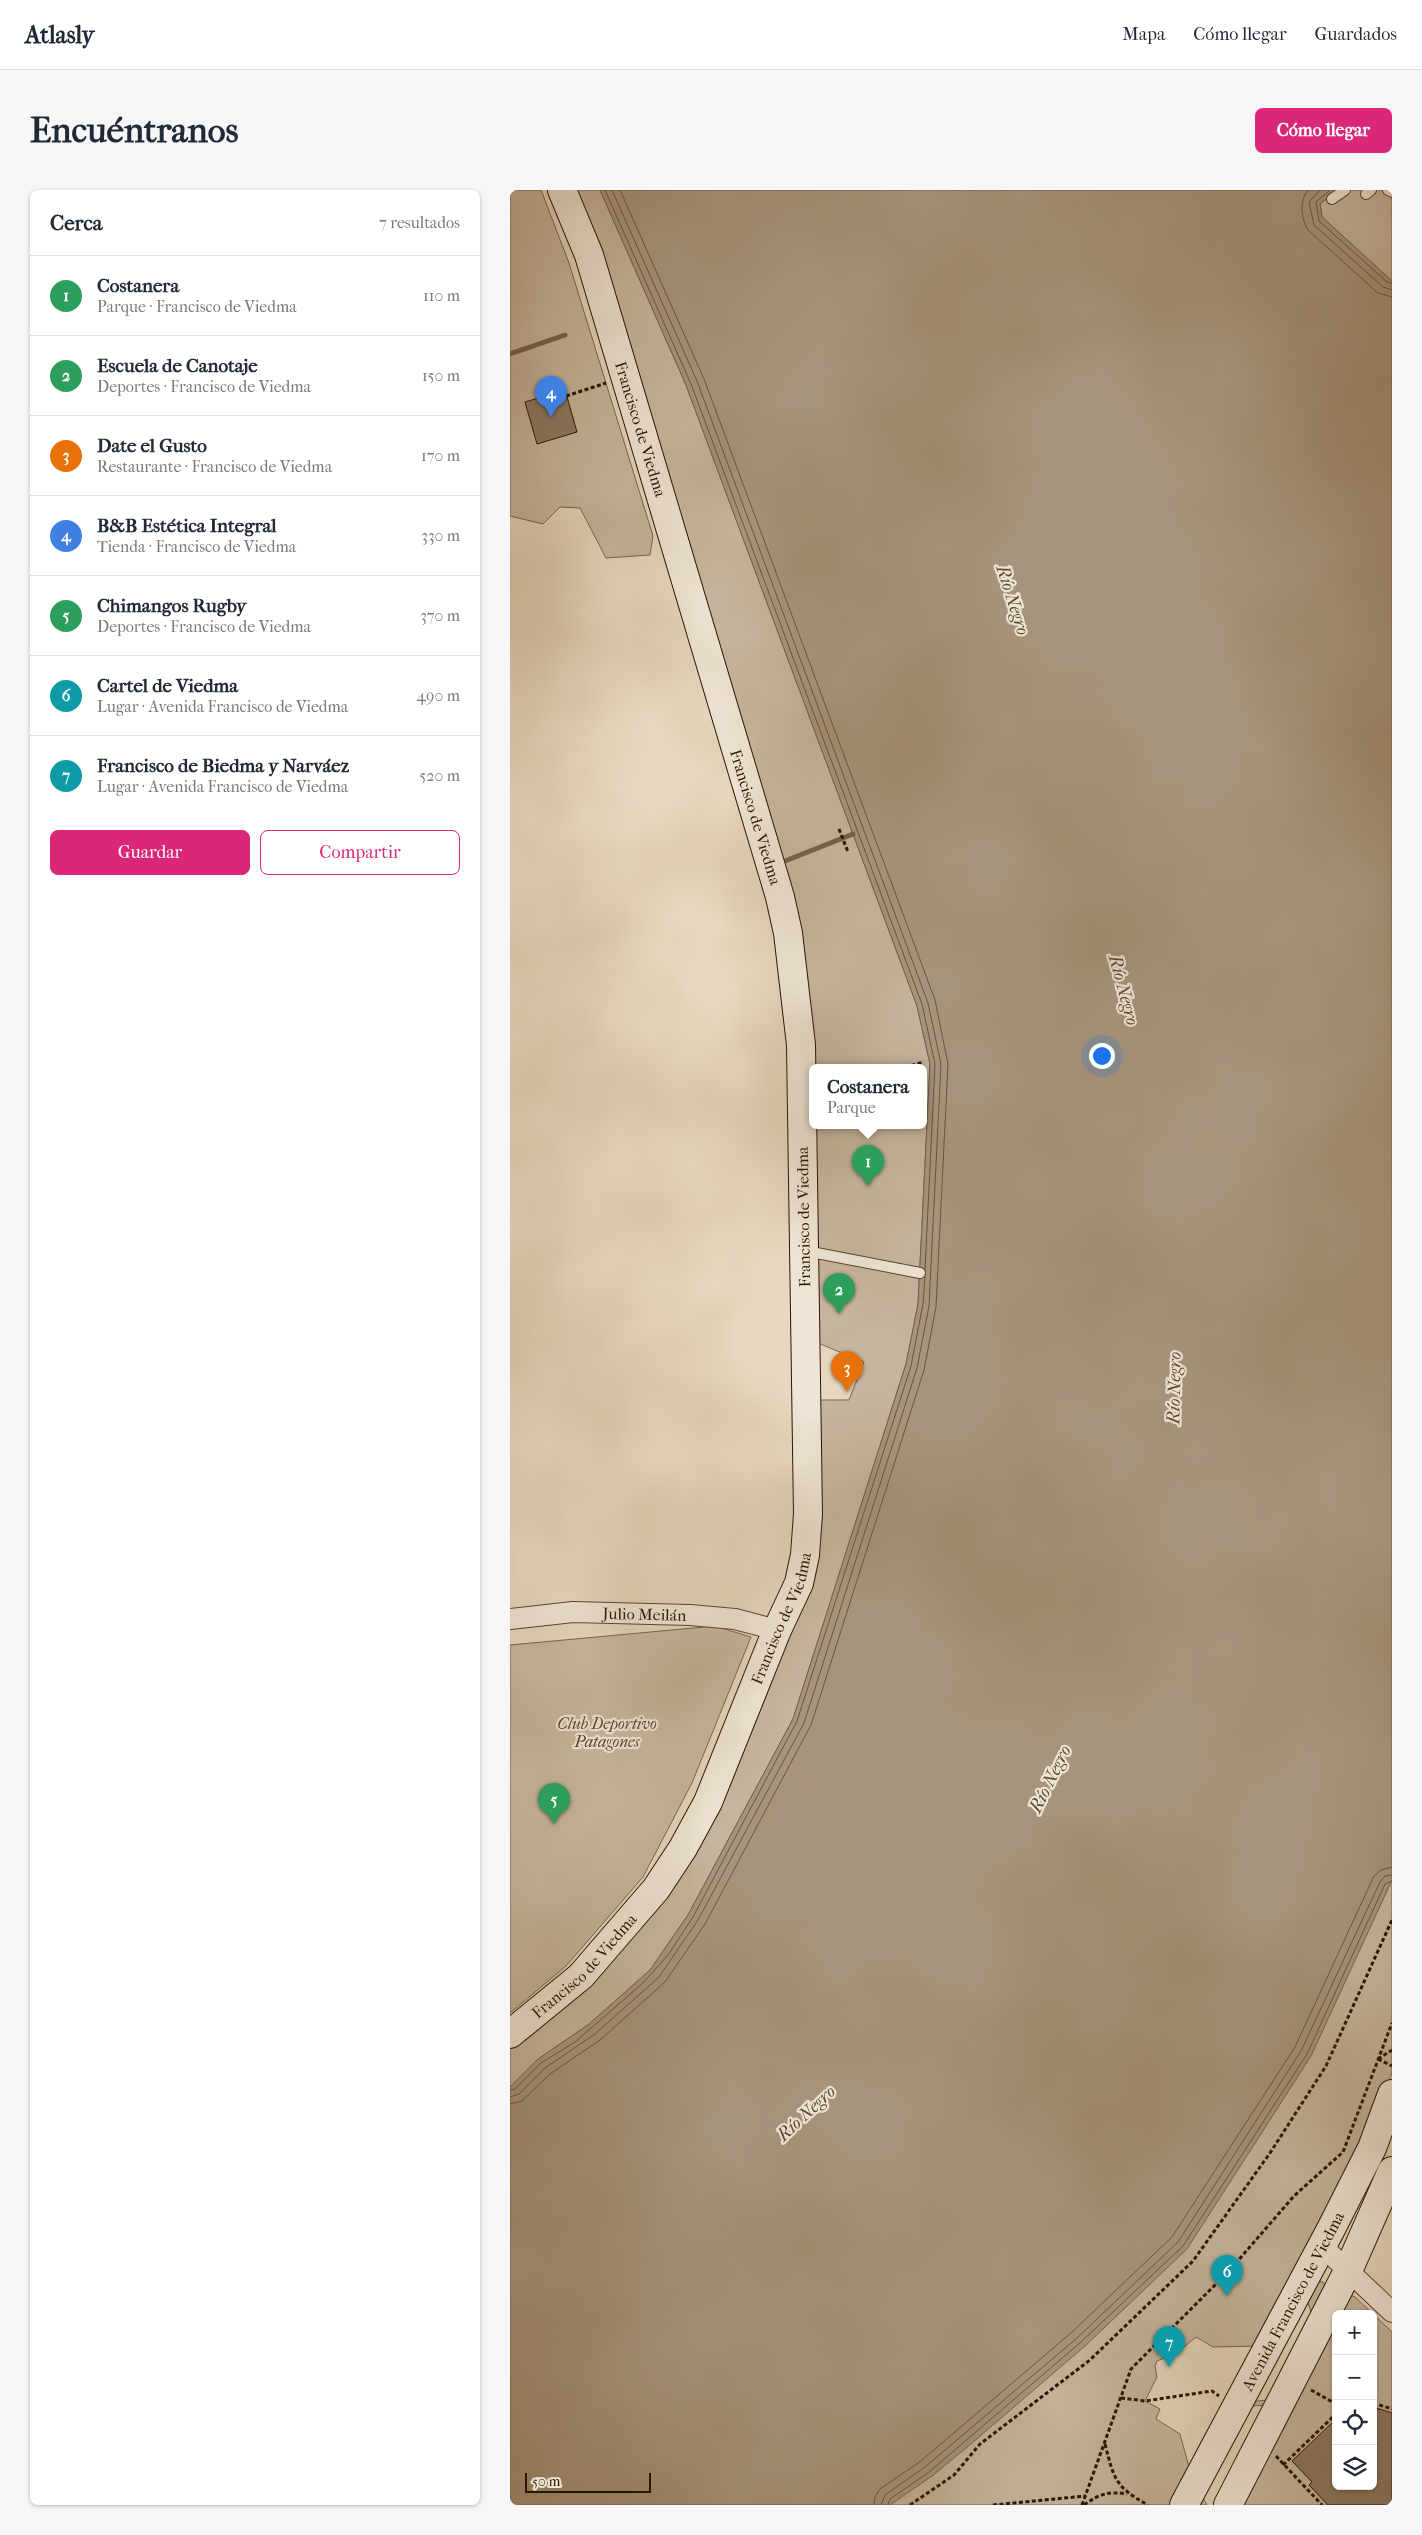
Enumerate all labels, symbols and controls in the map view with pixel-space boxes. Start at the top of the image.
text: Atlasly [25,21,94,49]
text: Mapa [1122,24,1165,45]
text: Cómo llegar [1193,24,1287,45]
text: Guardados [1315,24,1397,45]
button: Cómo llegar [1255,108,1392,153]
text: Encuéntranos [30,110,238,151]
text: Cerca [50,211,102,235]
text: 7 resultados [379,213,460,232]
text: Costanera [97,275,179,297]
text: 1 [63,286,69,305]
text: 110 m [423,286,460,305]
text: Parque · Francisco de Viedma [97,297,297,316]
text: Escuela de Canotaje [97,355,258,377]
street label: Francisco de Viedma [611,359,670,500]
text: 2 [62,366,70,385]
text: 150 m [422,366,460,385]
pin: 4 [535,376,567,417]
text: Deportes · Francisco de Viedma [97,377,311,396]
text: Date el Gusto [97,435,207,457]
text: 3 [63,446,69,465]
text: 170 m [421,446,460,465]
text: Restaurante · Francisco de Viedma [97,457,332,476]
text: B&B Estética Integral [97,515,277,537]
text: 4 [61,526,71,545]
text: 330 m [421,526,460,545]
text: Tienda · Francisco de Viedma [97,537,296,556]
water label: Río Negro [991,562,1034,638]
text: Chimangos Rugby [97,595,246,617]
text: 5 [63,606,69,625]
text: 370 m [420,606,460,625]
text: Deportes · Francisco de Viedma [97,617,311,636]
text: Cartel de Viedma [97,675,238,697]
text: 6 [62,686,70,705]
text: 490 m [417,686,460,705]
text: Lugar · Avenida Francisco de Viedma [97,697,348,716]
street label: Francisco de Viedma [726,747,785,888]
text: Francisco de Biedma y Narváez [97,755,349,777]
text: 7 [62,766,70,785]
text: 520 m [419,766,460,785]
text: Lugar · Avenida Francisco de Viedma [97,777,348,796]
button: Guardar [50,830,250,875]
button: Compartir [260,830,460,875]
water label: Río Negro [1104,952,1143,1028]
your location [1089,1043,1115,1069]
popup [809,1064,927,1129]
text: Costanera [827,1076,909,1098]
text: Parque [827,1098,876,1117]
pin: 1 [852,1145,884,1186]
street label: Francisco de Viedma [793,1146,814,1287]
pin: 2 [823,1273,855,1314]
pin: 3 [831,1351,863,1392]
water label: Río Negro [1163,1352,1186,1425]
street label: Francisco de Viedma [747,1550,815,1687]
street label: Julio Meilán [601,1604,687,1625]
park label: Club Deportivo Patagones [557,1714,657,1751]
water label: Río Negro [1025,1742,1076,1817]
pin: 5 [538,1783,570,1824]
street label: Francisco de Viedma [528,1909,641,2022]
water label: Río Negro [772,2081,840,2146]
street label: Avenida Francisco de Viedma [1237,2208,1348,2395]
pin: 6 [1211,2255,1243,2296]
map controls [1332,2310,1377,2490]
button: + [1332,2310,1377,2355]
pin: 7 [1153,2326,1185,2367]
button: − [1332,2355,1377,2400]
button: locate [1332,2400,1377,2445]
button: layers [1332,2445,1377,2490]
scale bar [525,2470,651,2493]
text: 50 m [532,2473,560,2490]

